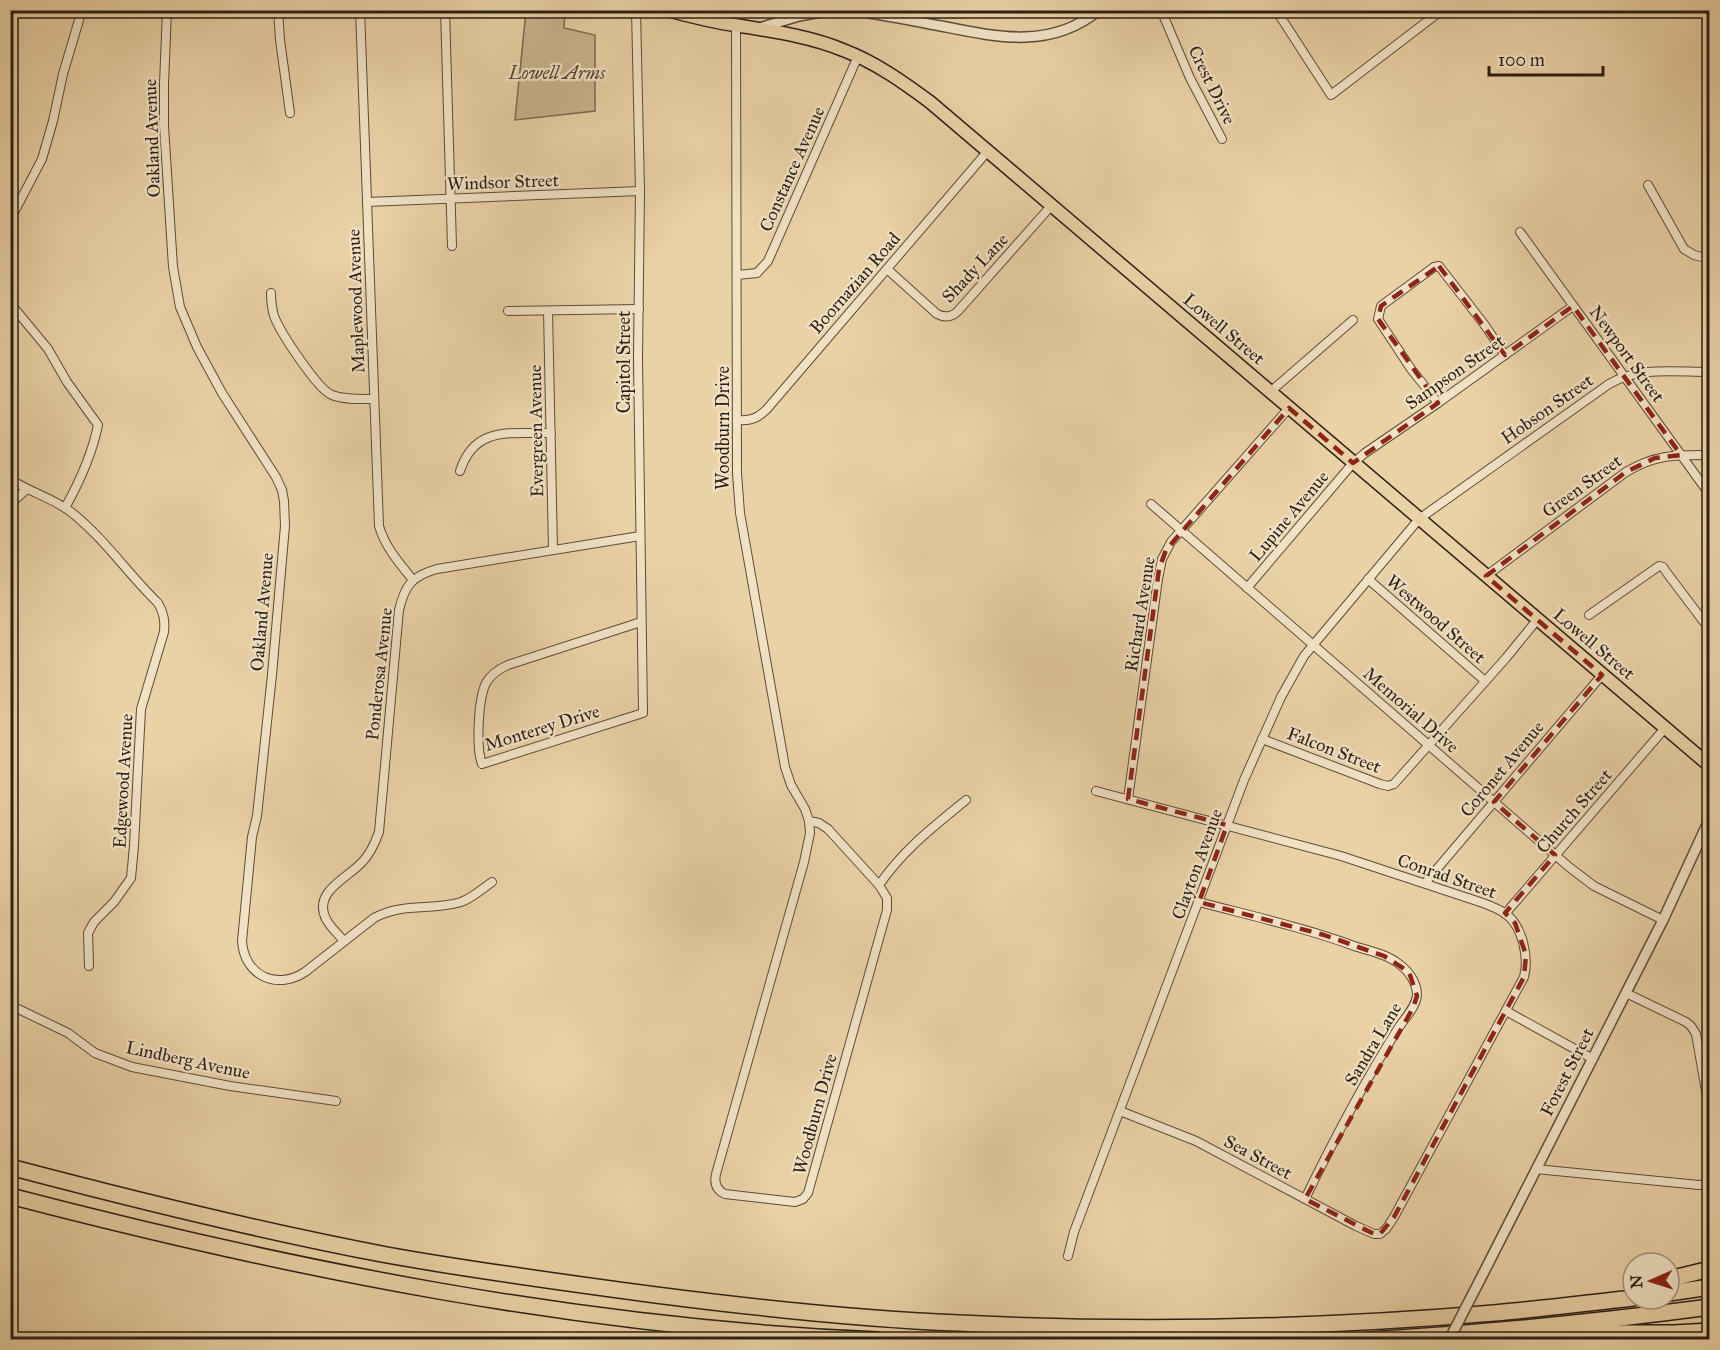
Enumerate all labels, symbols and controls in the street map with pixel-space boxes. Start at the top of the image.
scale bar [1489,39,1603,77]
street label: Crest Drive [1184,42,1240,128]
text: 100 m [1498,49,1545,71]
park label: Lowell Arms [508,62,606,84]
street label: Oakland Avenue [139,78,165,198]
street label: Constance Avenue [755,103,829,235]
street label: Windsor Street [447,169,560,195]
street label: Maplewood Avenue [342,228,370,374]
street label: Boornazian Road [805,228,905,338]
street label: Shady Lane [937,229,1013,307]
street label: Lowell Street [1179,288,1270,370]
street label: Newport Street [1585,301,1670,407]
street label: Capitol Street [613,310,635,413]
street label: Sampson Street [1401,329,1509,414]
street label: Evergreen Avenue [524,364,549,498]
street label: Woodburn Drive [712,366,734,490]
street label: Hobson Street [1497,369,1598,449]
street label: Green Street [1538,449,1627,522]
street label: Lupine Avenue [1245,466,1333,566]
street label: Oakland Avenue [246,552,278,672]
street label: Richard Avenue [1120,555,1160,673]
street label: Westwood Street [1382,570,1491,669]
street label: Lowell Street [1549,603,1640,685]
street label: Ponderosa Avenue [361,607,397,741]
street label: Memorial Drive [1359,662,1463,758]
street label: Monterey Drive [482,700,602,756]
street label: Edgewood Avenue [108,713,139,849]
street label: Coronet Avenue [1455,716,1549,822]
street label: Falcon Street [1284,722,1385,778]
street label: Church Street [1531,764,1617,858]
street label: Clayton Avenue [1167,806,1227,922]
street label: Conrad Street [1395,849,1500,903]
street label: Sandra Lane [1340,998,1406,1090]
street label: Forest Street [1535,1024,1599,1120]
street label: Lindberg Avenue [124,1036,252,1085]
street label: Woodburn Drive [788,1051,842,1177]
street label: Sea Street [1220,1130,1296,1184]
north arrow [1621,1251,1681,1311]
text: N [1627,1274,1646,1289]

